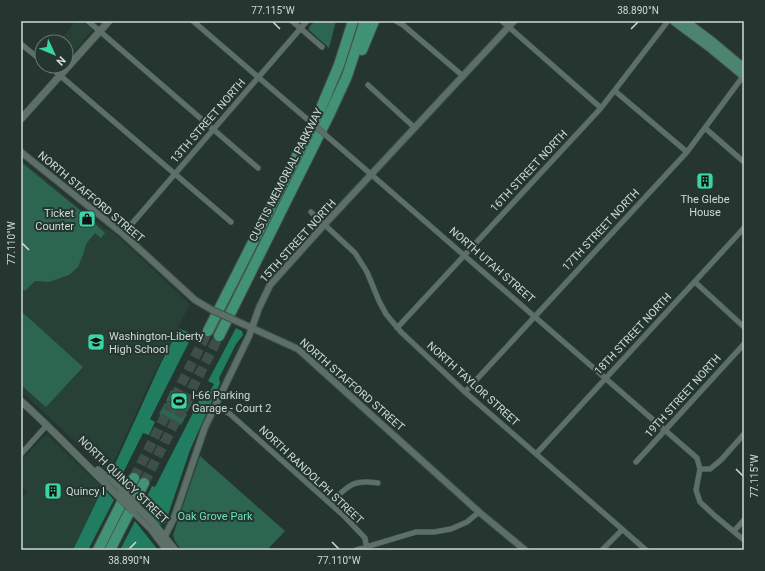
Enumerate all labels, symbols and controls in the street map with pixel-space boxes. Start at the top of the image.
text: 77.115°W [251,5,295,16]
text: 38.890°N [617,5,659,16]
north arrow [34,34,74,74]
text: N [53,53,68,68]
street label: 13TH STREET NORTH [168,76,248,166]
street label: CUSTIS MEMORIAL PARKWAY [247,106,326,244]
street label: 16TH STREET NORTH [488,127,570,215]
street label: NORTH STAFFORD STREET [35,149,147,245]
building icon: The Glebe House [695,171,715,191]
street label: 17TH STREET NORTH [560,186,642,274]
place label: The Glebe House [680,193,730,219]
street label: 15TH STREET NORTH [257,197,339,285]
place label: Ticket Counter [35,207,74,233]
shop icon: Ticket Counter [77,209,97,229]
text: 77.110°W [6,221,17,265]
street label: NORTH UTAH STREET [447,224,538,306]
street label: 18TH STREET NORTH [592,290,674,378]
place label: Washington-Liberty High School [109,330,204,356]
school or university icon: Washington-Liberty High School [86,332,106,352]
street label: NORTH STAFFORD STREET [297,336,407,434]
street label: NORTH TAYLOR STREET [424,339,522,429]
street label: 19TH STREET NORTH [642,352,724,440]
place label: I-66 Parking Garage - Court 2 [192,389,271,415]
sports icon: I-66 Parking Garage - Court 2 [169,391,189,411]
street label: NORTH RANDOLPH STREET [256,423,366,527]
street label: NORTH QUINCY STREET [75,434,171,527]
text: 77.115°W [749,454,760,498]
building icon: Quincy I [43,481,63,501]
place label: Quincy I [66,485,105,498]
park label: Oak Grove Park [177,510,253,523]
text: 38.890°N [108,555,150,566]
text: 77.110°W [317,555,361,566]

